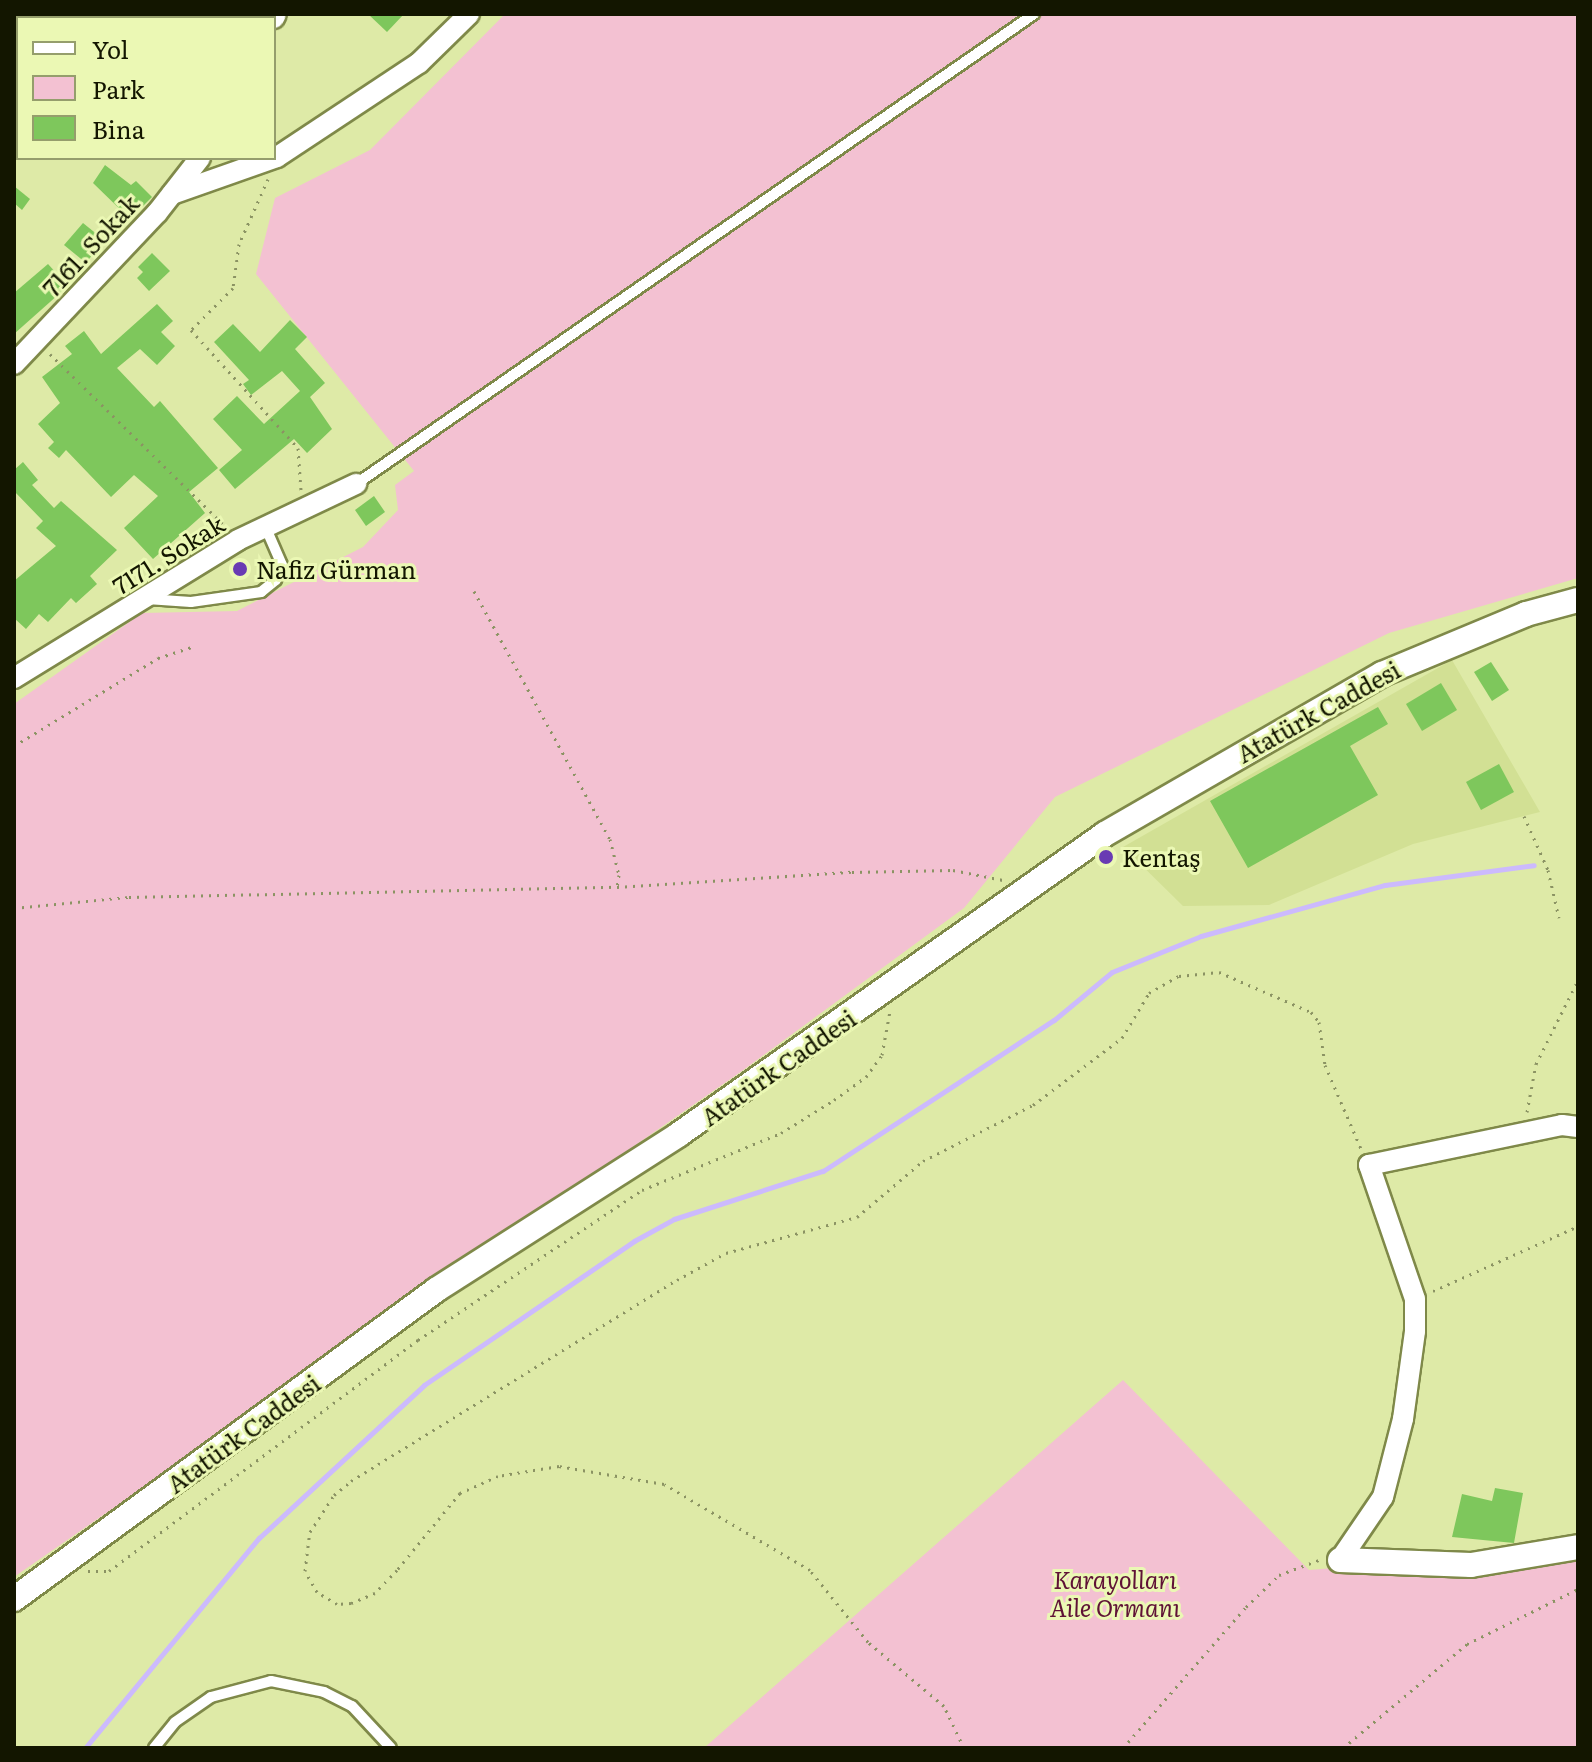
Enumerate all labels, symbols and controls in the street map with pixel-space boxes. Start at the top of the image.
legend [16,16,276,160]
text: Yol [92,31,129,66]
text: Park [92,71,145,106]
text: Bina [92,111,145,146]
street label: 7161. Sokak [36,189,144,301]
street label: 7171. Sokak [107,508,229,600]
place label: Nafiz Gürman [256,555,416,583]
marker: Nafiz Gürman [231,560,249,578]
street label: Atatürk Caddesi [1231,654,1405,768]
place label: Kentaş [1122,843,1200,871]
marker: Kentaş [1097,848,1115,866]
street label: Atatürk Caddesi [695,1003,861,1131]
street label: Atatürk Caddesi [161,1368,325,1498]
park label: Karayolları Aile Ormanı [1050,1565,1180,1621]

